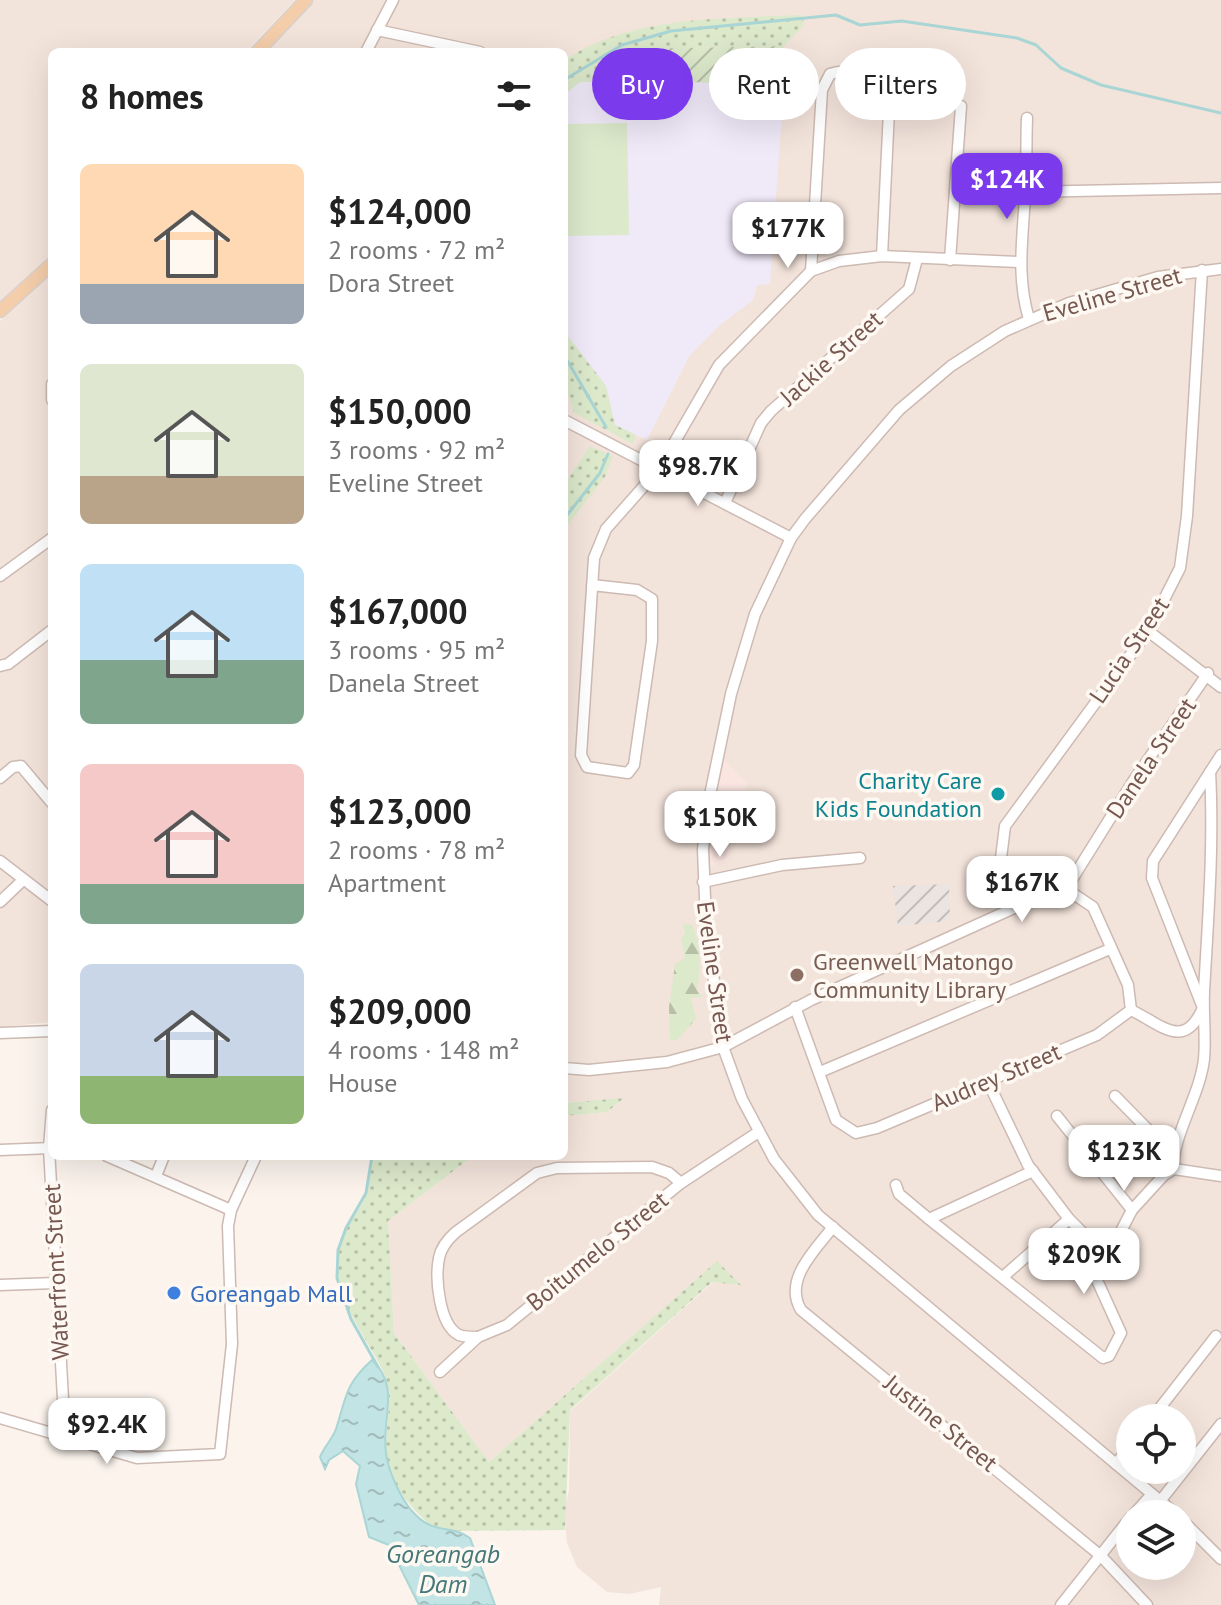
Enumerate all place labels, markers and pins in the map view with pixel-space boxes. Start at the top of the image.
pin: $124K [951,153,1063,221]
pin: $177K [732,202,844,270]
pin: $98.7K [633,440,763,508]
place label: Charity Care Kids Foundation [815,765,982,824]
marker: Charity Care Kids Foundation [989,785,1007,803]
pin: $150K [664,791,776,859]
pin: $167K [966,856,1078,924]
place label: Greenwell Matongo Community Library [813,946,1014,1005]
marker: Greenwell Matongo Community Library [788,966,806,984]
pin: $123K [1068,1125,1180,1193]
pin: $209K [1028,1228,1140,1296]
place label: Goreangab Mall [190,1278,352,1309]
marker: Goreangab Mall [165,1284,183,1302]
pin: $92.4K [42,1398,172,1466]

